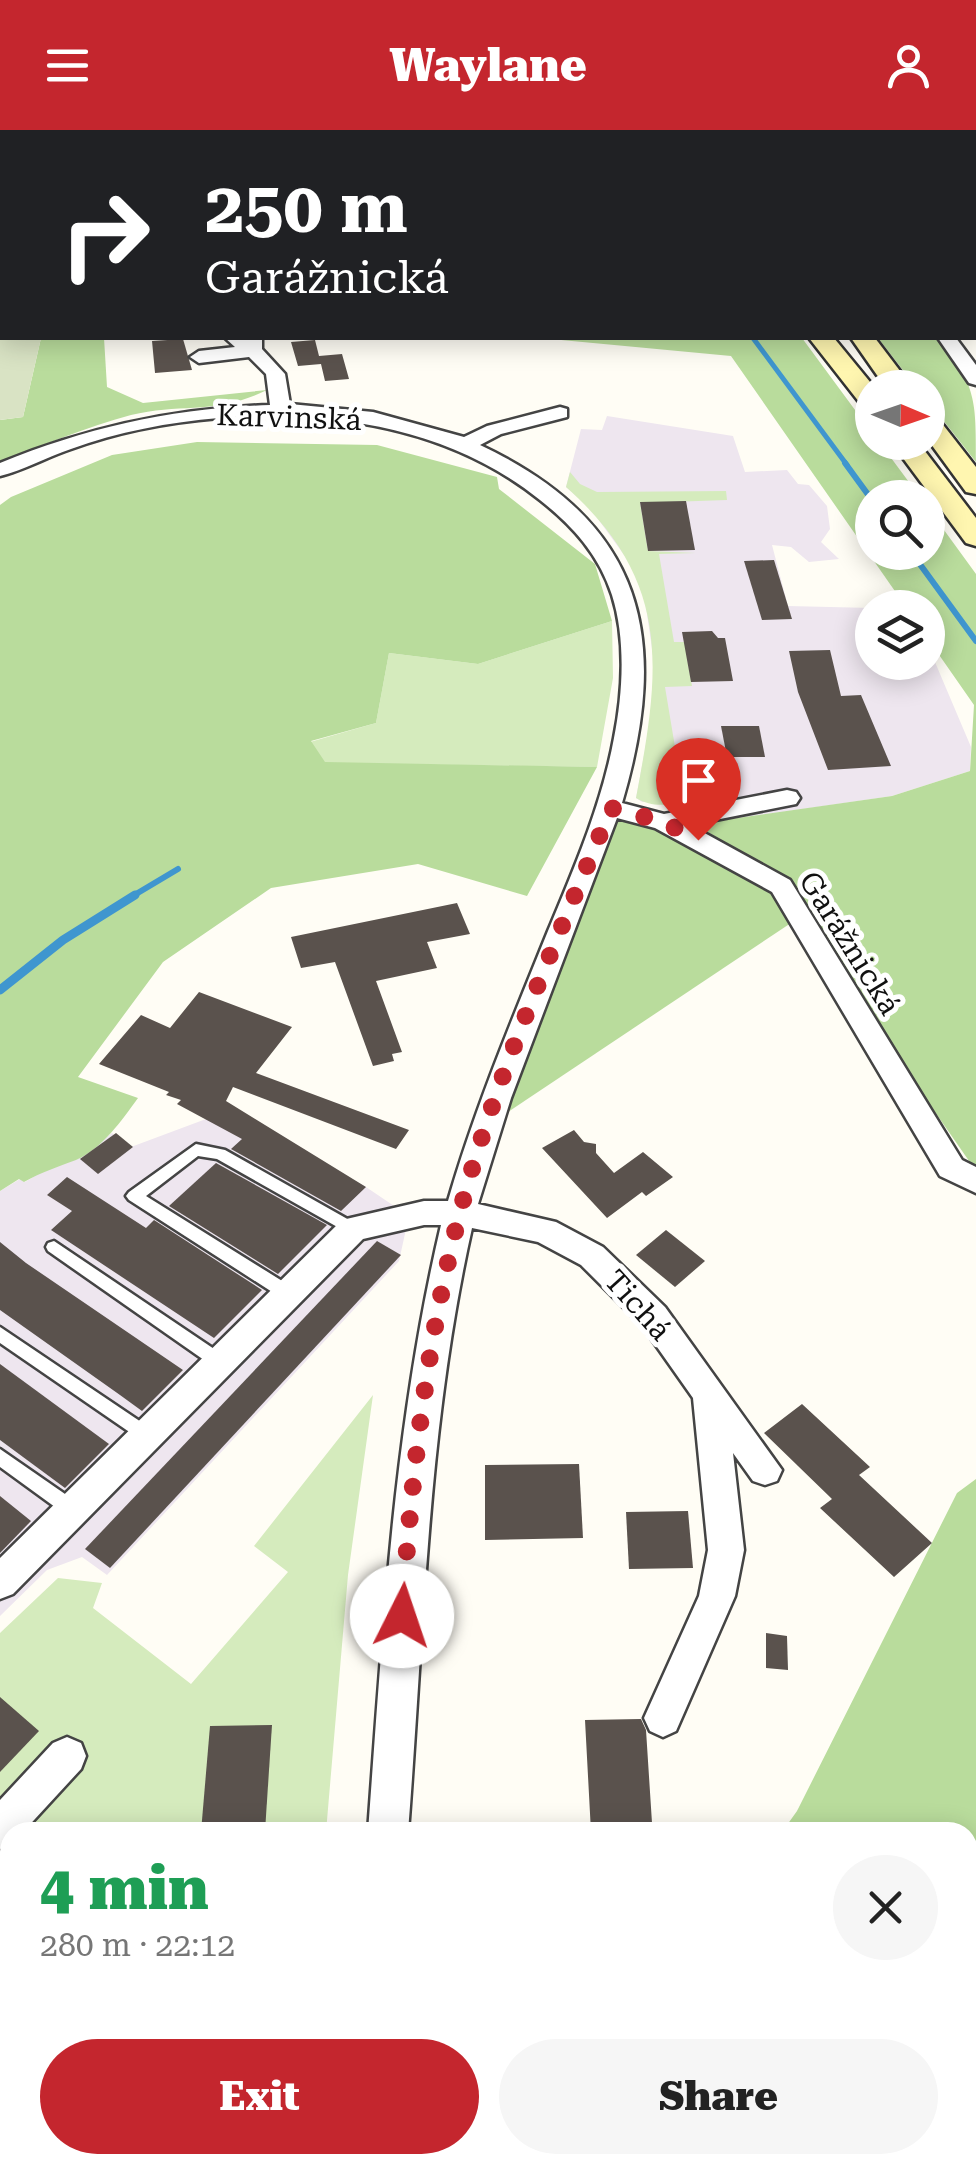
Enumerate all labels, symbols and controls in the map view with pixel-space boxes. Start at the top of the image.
icon: menu [40,38,95,93]
icon: person [881,38,936,93]
text: Waylane [389,39,587,92]
text: 250 m [205,167,408,249]
icon: right [40,170,170,300]
text: Garážnická [205,251,449,304]
north arrow [855,370,945,460]
map controls [855,370,945,680]
street label: Karvinská [216,397,362,437]
button: search [855,480,945,570]
button: layers [855,590,945,680]
pin [656,738,741,841]
icon: arrive [671,753,726,808]
street label: Garážnická [792,865,908,1021]
street label: Tichá [598,1263,678,1347]
position arrow [350,1564,454,1668]
text: 4 min [40,1853,209,1924]
button: close [833,1855,938,1960]
text: 280 m · 22:12 [40,1926,235,1964]
button: Exit [40,2039,479,2154]
button: Share [499,2039,938,2154]

